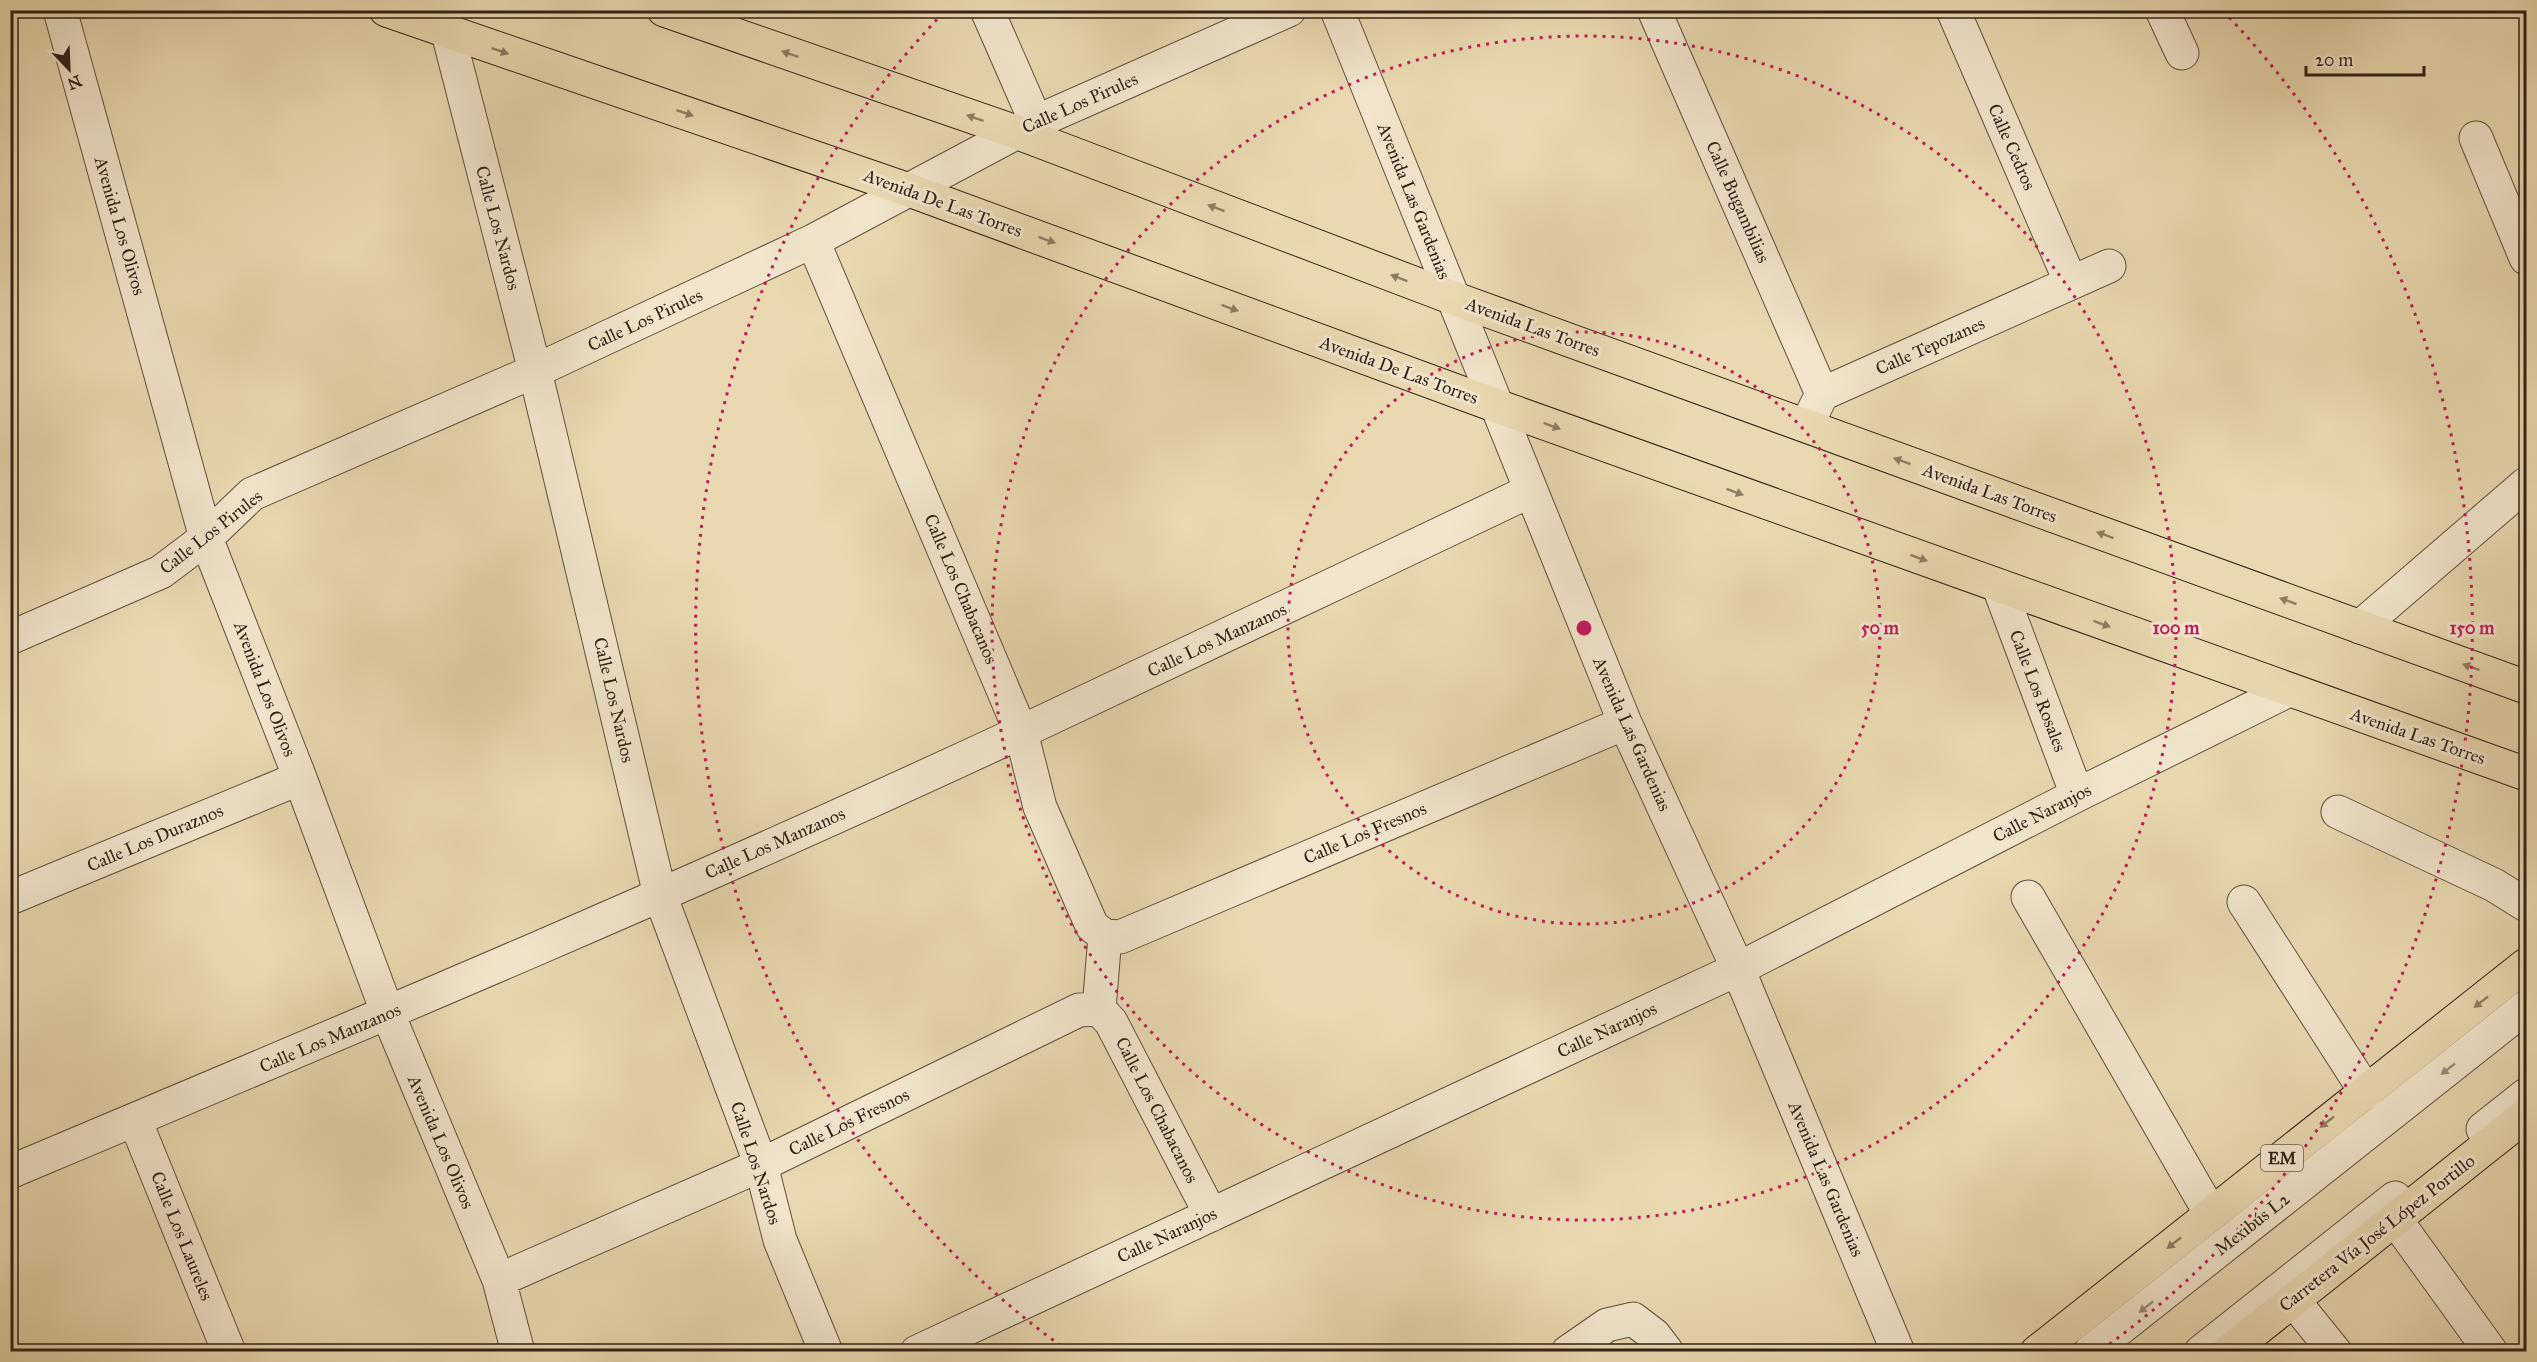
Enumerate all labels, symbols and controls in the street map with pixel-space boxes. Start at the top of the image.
north arrow [39,39,99,99]
scale bar [2306,39,2424,77]
one-way arrow [491,46,509,56]
one-way arrow [781,49,799,58]
text: 20 m [2315,49,2353,71]
street label: Calle Los Pirules [1019,68,1141,138]
text: N [64,71,85,94]
street label: Calle Cedros [1983,100,2041,194]
one-way arrow [676,109,694,119]
one-way arrow [966,112,984,122]
street label: Avenida Las Gardenias [1372,119,1455,282]
street label: Calle Bugambilias [1700,138,1775,267]
street label: Avenida Los Olivos [89,153,150,298]
street label: Calle Los Nardos [471,163,525,293]
street label: Avenida De Las Torres [860,164,1025,242]
one-way arrow [1207,203,1225,212]
one-way arrow [1038,236,1056,246]
one-way arrow [1389,272,1407,282]
street label: Calle Los Pirules [584,284,706,356]
street label: Avenida Las Torres [1462,292,1603,361]
one-way arrow [1222,303,1240,313]
street label: Calle Tepozanes [1872,312,1988,380]
street label: Avenida De Las Torres [1316,331,1481,409]
one-way arrow [1543,421,1561,431]
one-way arrow [1892,456,1910,466]
street label: Avenida Las Torres [1919,458,2060,527]
street label: Calle Los Pirules [155,485,267,579]
one-way arrow [1726,487,1744,497]
street label: Calle Los Chabacanos [919,511,1003,667]
one-way arrow [2096,529,2114,539]
one-way arrow [1910,553,1928,563]
one-way arrow [2279,596,2297,605]
street label: Calle Los Manzanos [1144,598,1290,682]
street label: Avenida Los Olivos [229,617,301,760]
text: 50 m [1861,617,1900,639]
text: 100 m [2153,617,2200,639]
text: 150 m [2450,617,2495,639]
centre of rings [1574,618,1594,638]
one-way arrow [2093,619,2111,629]
street label: Calle Los Rosales [2005,627,2071,755]
street label: Calle Los Nardos [589,635,639,765]
street label: Avenida Las Gardenias [1588,653,1676,815]
one-way arrow [2462,662,2480,672]
street label: Avenida Las Torres [2347,702,2488,769]
street label: Calle Naranjos [1989,779,2095,847]
street label: Calle Los Fresnos [1300,797,1430,869]
street label: Calle Los Duraznos [84,799,226,877]
street label: Calle Los Manzanos [701,802,849,884]
one-way arrow [2473,995,2488,1007]
street label: Calle Naranjos [1554,997,1660,1063]
street label: Calle Los Manzanos [256,998,404,1078]
street label: Calle Los Chabacanos [1111,1033,1203,1187]
one-way arrow [2440,1062,2455,1074]
street label: Avenida Los Olivos [403,1071,479,1212]
street label: Calle Los Fresnos [785,1083,913,1161]
street label: Avenida Las Gardenias [1783,1097,1869,1260]
street label: Calle Los Nardos [726,1099,786,1227]
one-way arrow [2320,1116,2335,1128]
road number: EM [2261,1145,2303,1171]
street label: Carretera Vía José López Portillo [2275,1150,2480,1317]
street label: Calle Los Laureles [146,1168,218,1304]
street label: Mexibús L2 [2210,1188,2294,1260]
street label: Calle Naranjos [1114,1202,1220,1268]
one-way arrow [2167,1237,2182,1249]
one-way arrow [2139,1300,2154,1312]

